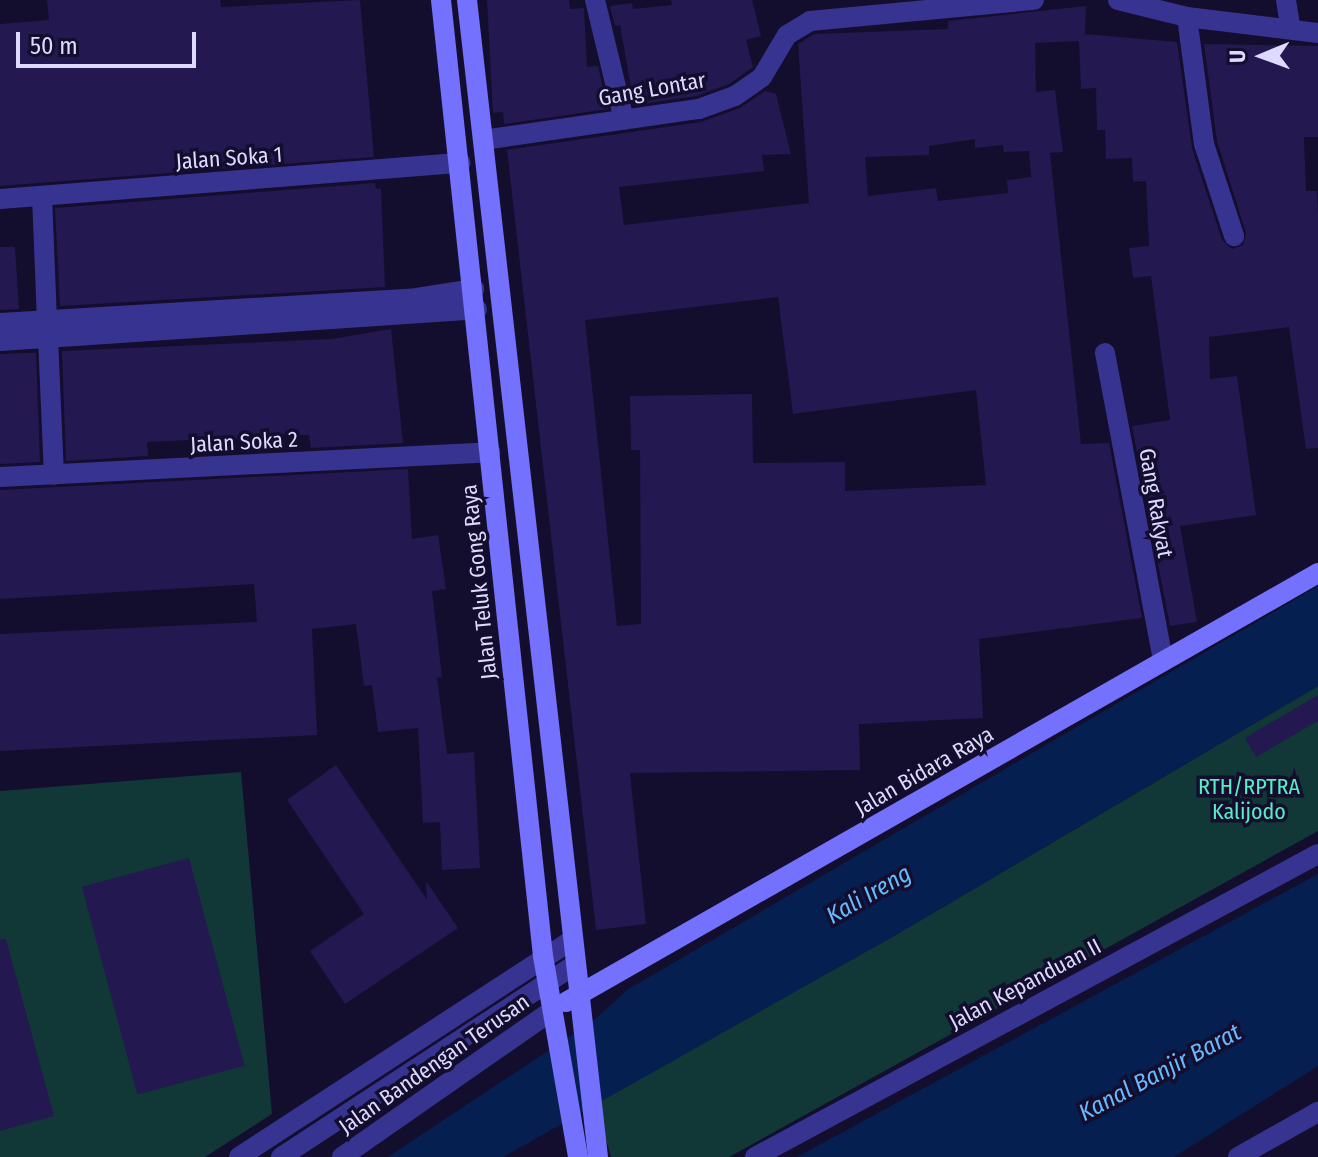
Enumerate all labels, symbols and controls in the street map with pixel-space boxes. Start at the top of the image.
scale bar [20,16,200,66]
north arrow [1222,16,1302,96]
text: 50 m [30,32,78,60]
text: U [1224,50,1251,63]
street label: Gang Lontar [596,67,708,111]
street label: Jalan Soka 1 [175,141,283,175]
street label: Jalan Soka 2 [189,426,299,458]
street label: Gang Rakyat [1133,446,1179,560]
street label: Jalan Teluk Gong Raya [456,483,502,681]
street label: Jalan Bidara Raya [850,721,998,821]
park label: RTH/RPTRA Kalijodo [1198,773,1300,824]
water label: Kali Ireng [821,859,917,931]
street label: Jalan Kepanduan II [945,933,1105,1035]
street label: Jalan Bandengan Terusan [334,988,534,1140]
water label: Kanal Banjir Barat [1074,1018,1246,1128]

